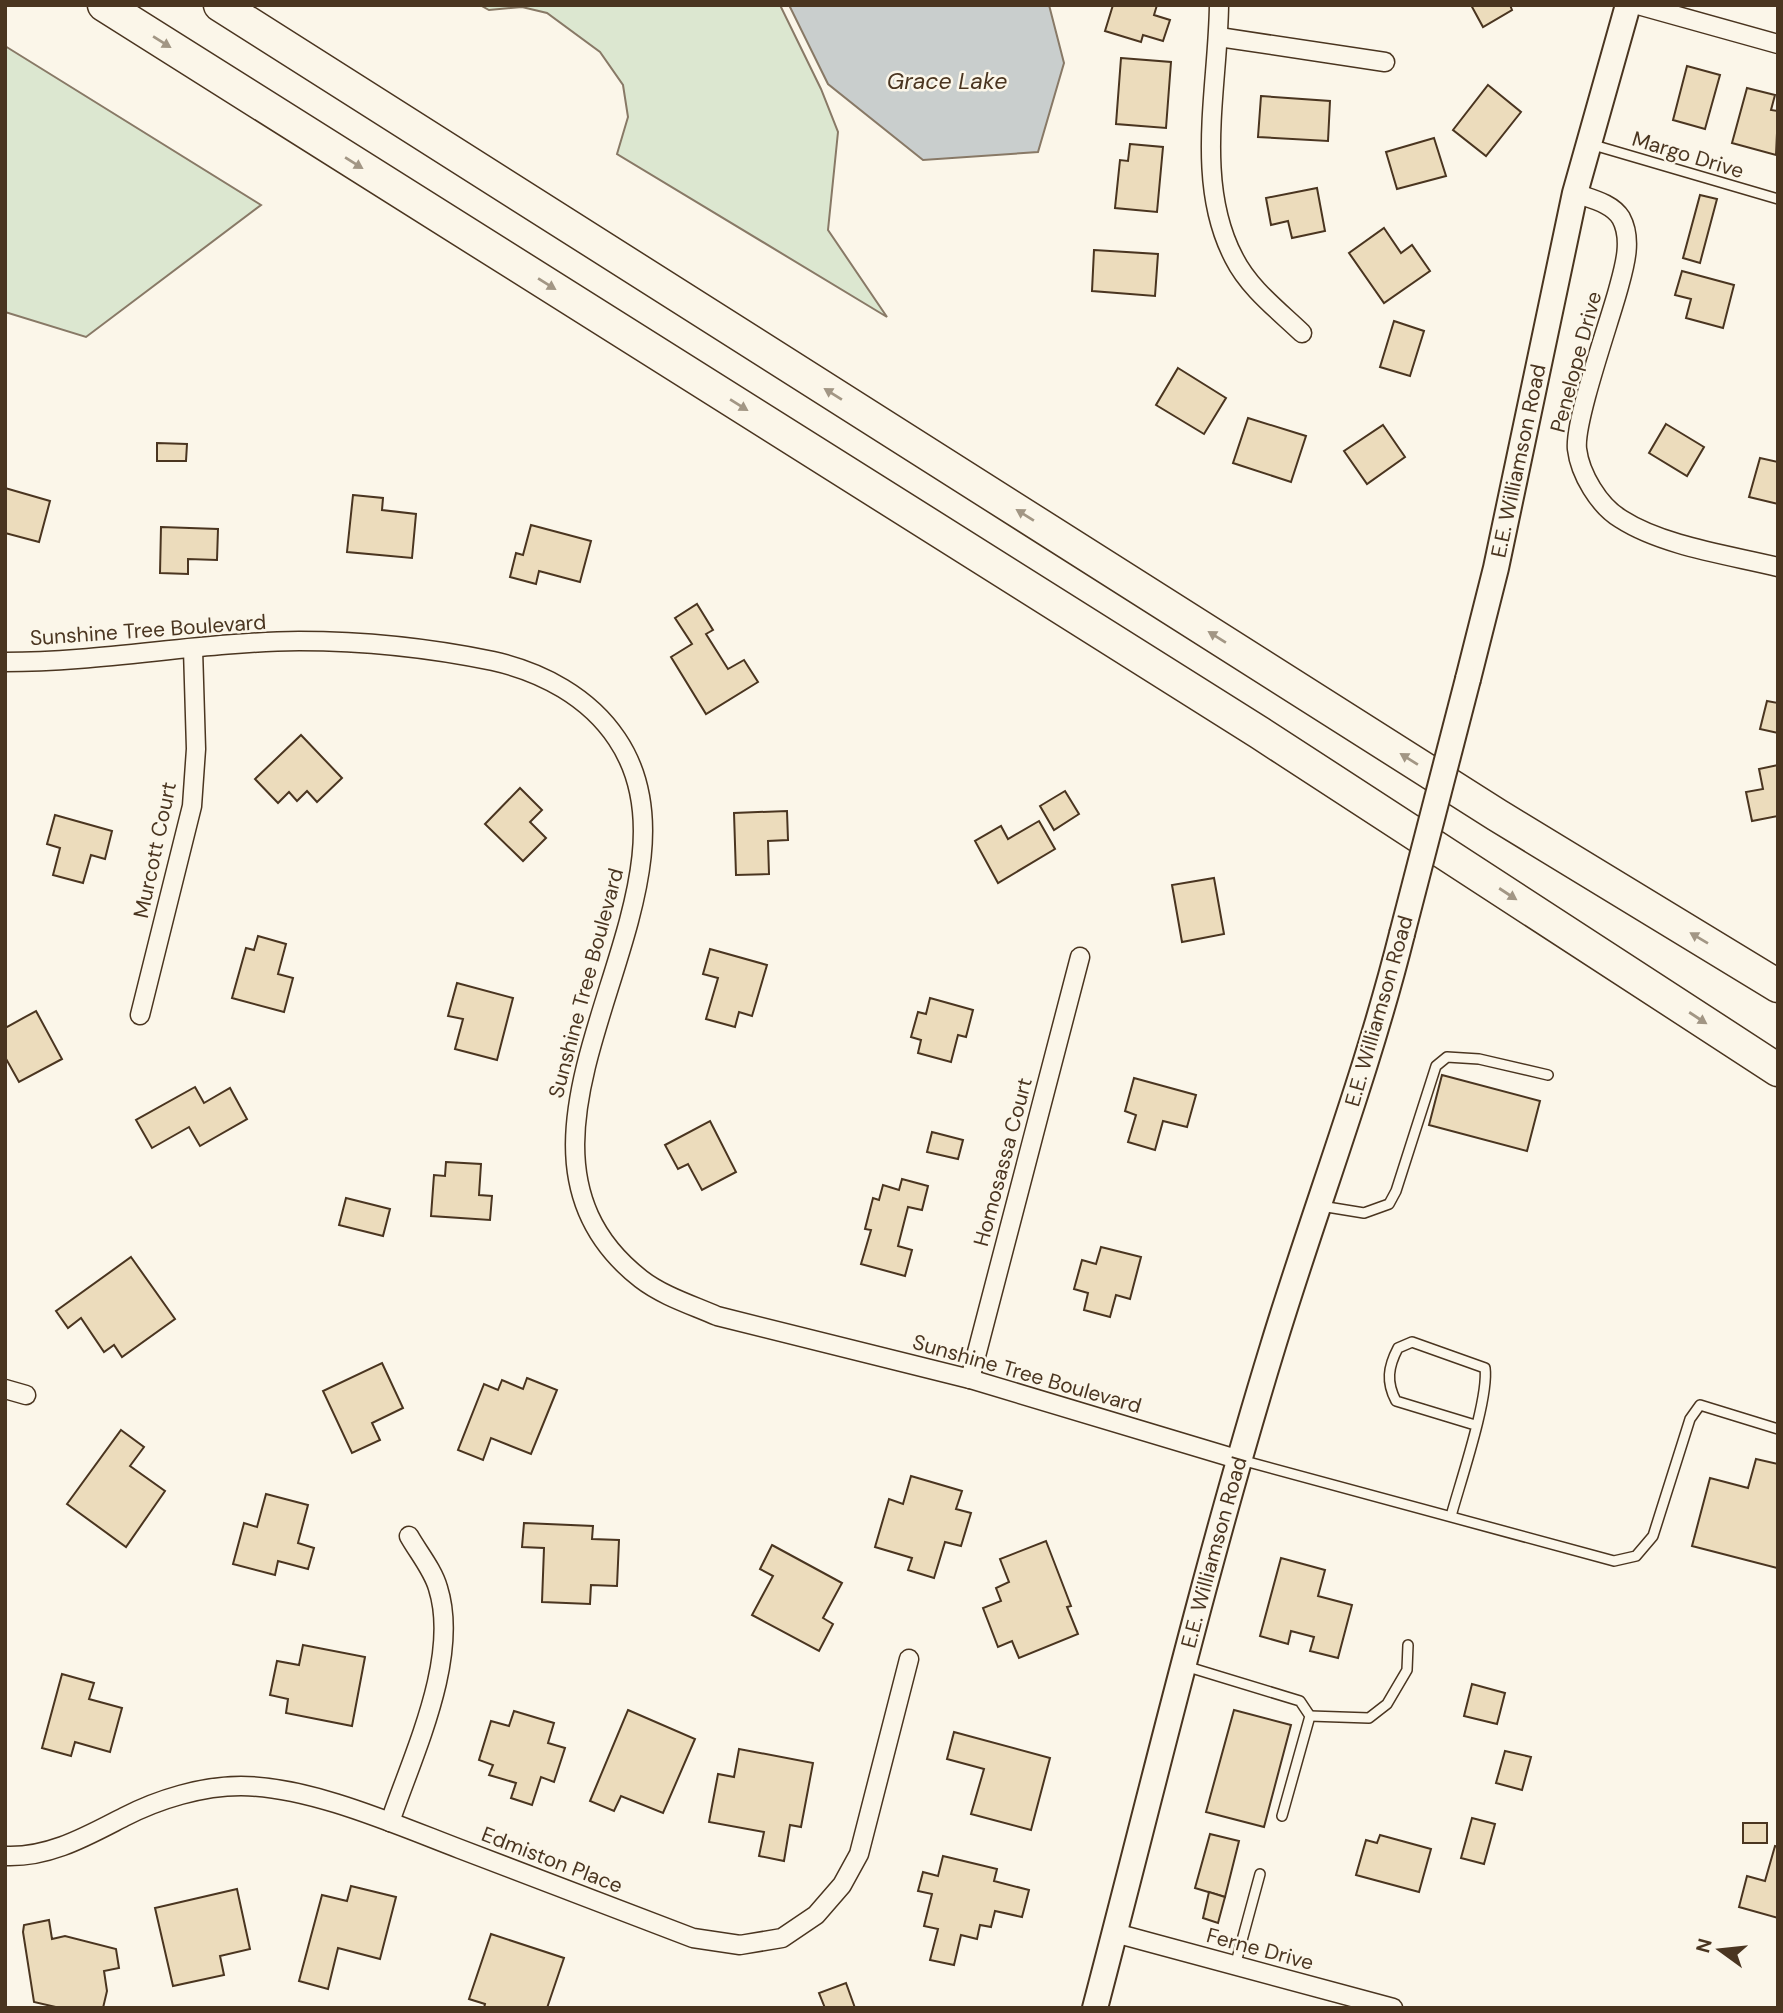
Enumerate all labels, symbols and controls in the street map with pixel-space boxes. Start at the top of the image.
one-way arrow [152,35,171,48]
water label: Grace Lake [887,66,1007,96]
street label: Margo Drive [1629,125,1747,185]
one-way arrow [345,156,364,169]
one-way arrow [537,277,556,290]
street label: Penelope Drive [1544,288,1608,436]
street label: E.E. Williamson Road [1485,361,1553,560]
one-way arrow [823,387,842,400]
one-way arrow [730,399,749,412]
one-way arrow [1015,509,1034,522]
street label: Sunshine Tree Boulevard [29,608,267,652]
one-way arrow [1207,631,1227,644]
one-way arrow [1399,753,1419,766]
street label: Murcott Court [127,779,183,921]
street label: Sunshine Tree Boulevard [542,865,630,1101]
one-way arrow [1498,887,1517,900]
street label: E.E. Williamson Road [1338,912,1420,1110]
one-way arrow [1689,931,1708,944]
one-way arrow [1689,1011,1707,1025]
street label: Homosassa Court [967,1075,1039,1249]
street label: Sunshine Tree Boulevard [909,1328,1145,1420]
street label: E.E. Williamson Road [1175,1453,1254,1651]
street label: Edmiston Place [477,1820,627,1900]
north arrow [1685,1915,1755,1985]
street label: Ferne Drive [1203,1921,1317,1977]
text: N [1690,1936,1718,1956]

